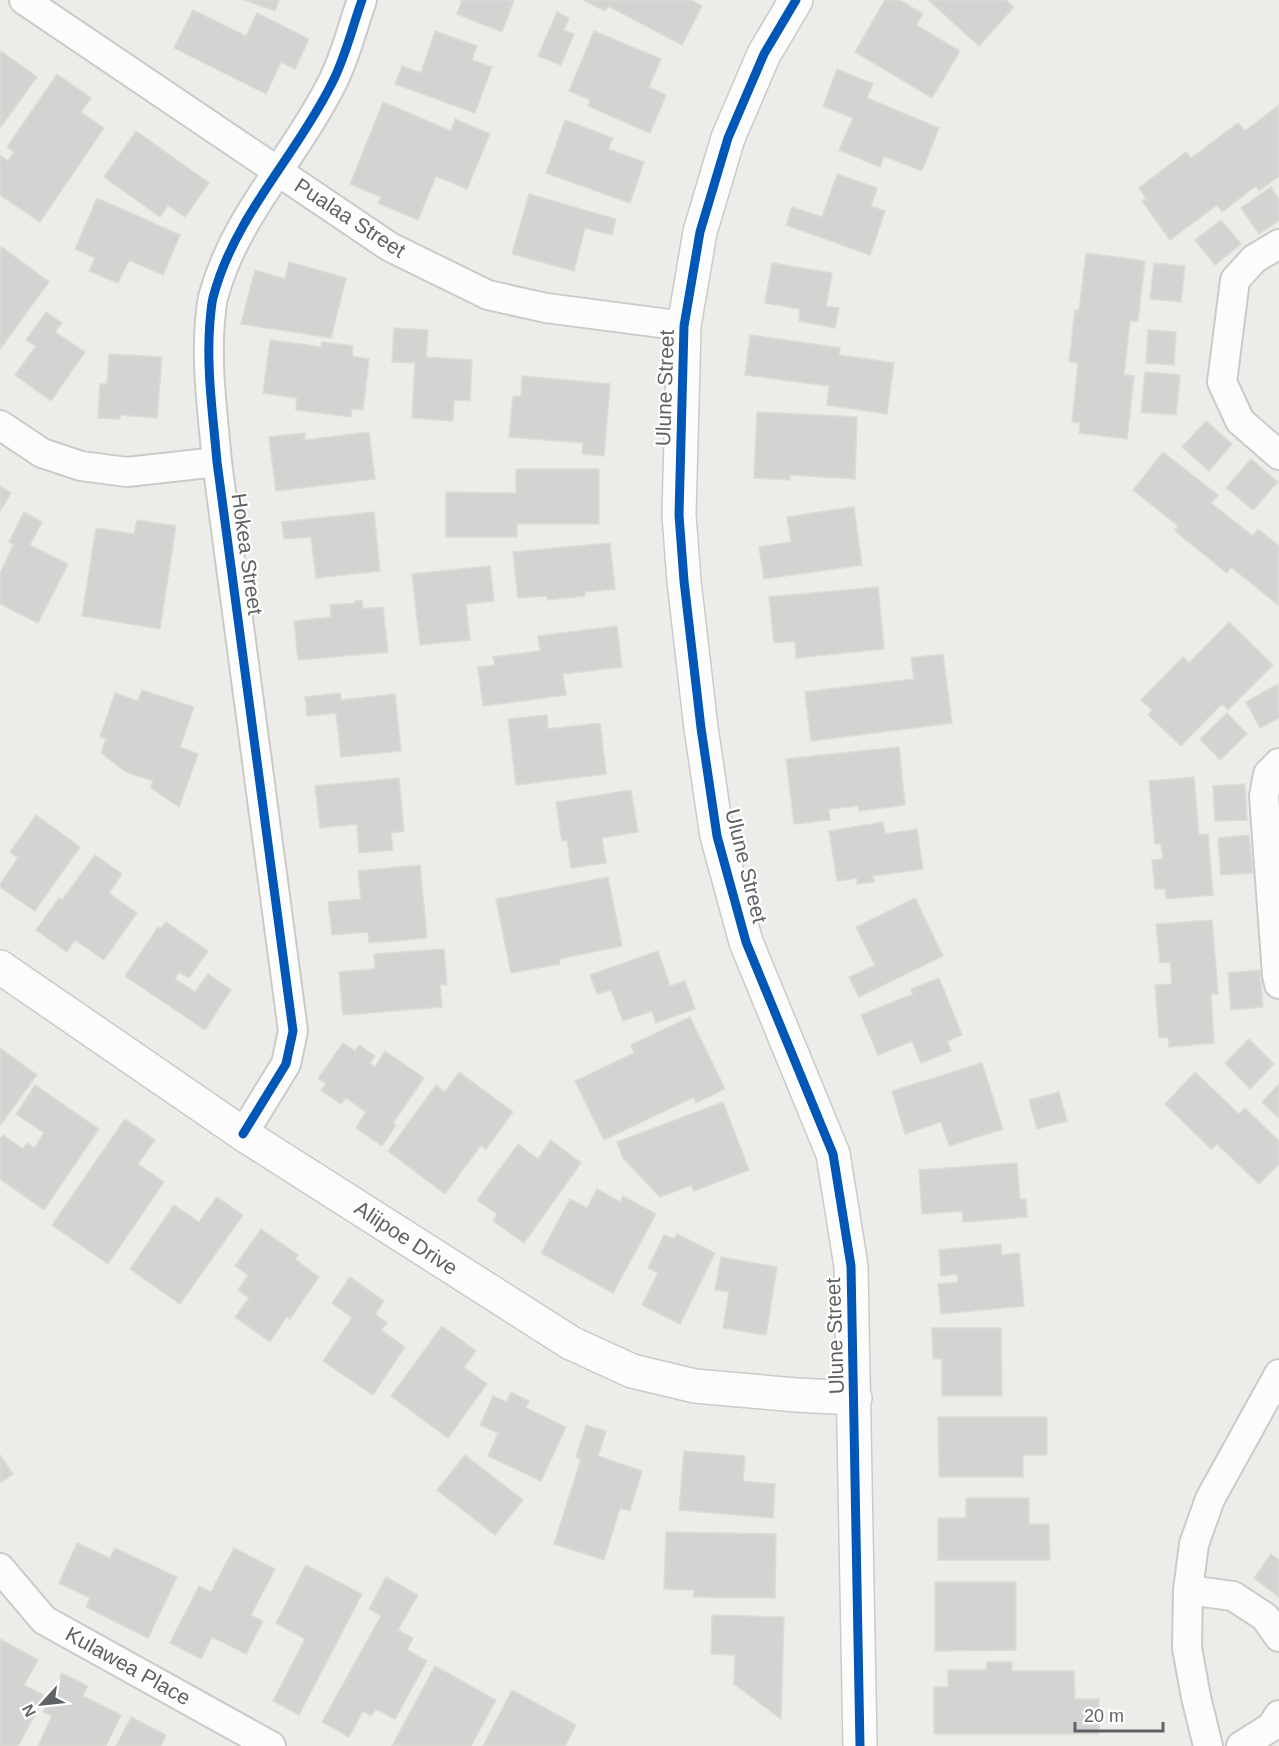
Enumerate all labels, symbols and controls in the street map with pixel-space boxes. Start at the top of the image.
street label: Pualaa Street [291,173,410,262]
street label: Ulune Street [651,329,678,447]
street label: Hokea Street [228,492,267,616]
street label: Ulune Street [721,806,772,925]
street label: Aliipoe Drive [351,1196,462,1279]
street label: Ulune Street [821,1277,848,1395]
street label: Kulawea Place [62,1622,195,1709]
north arrow [12,1674,72,1734]
scale bar [1075,1695,1164,1733]
text: N [19,1702,39,1720]
text: 20 m [1084,1706,1124,1726]

